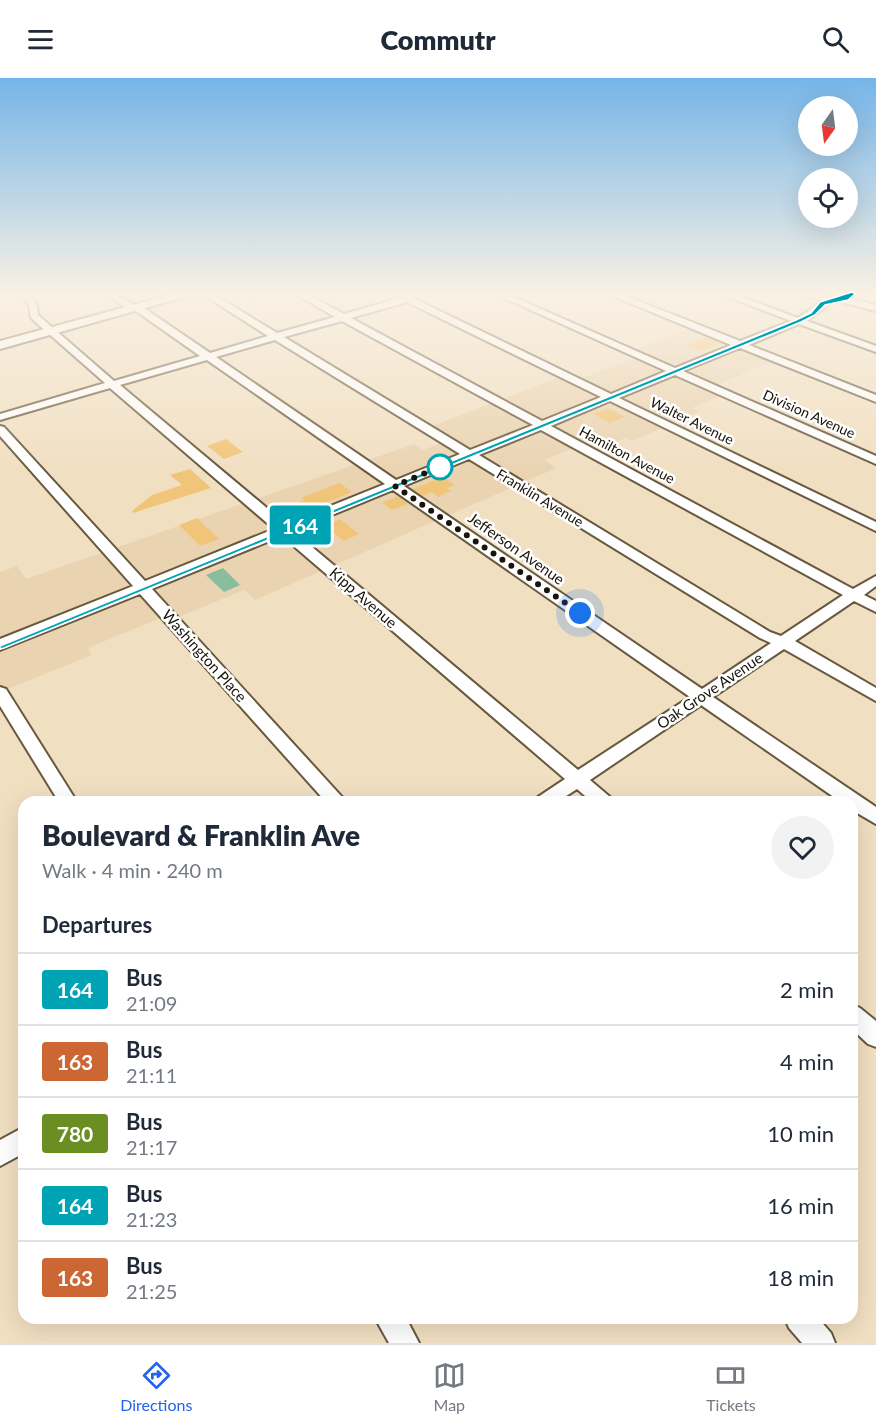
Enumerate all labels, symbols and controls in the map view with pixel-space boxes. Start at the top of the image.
icon: menu [24,23,57,56]
text: Commutr [380,23,496,56]
icon: search [819,23,852,56]
north arrow [798,96,858,156]
map controls [798,96,858,228]
button: locate [798,168,858,228]
street label: Division Avenue [760,386,858,441]
street label: Walter Avenue [648,393,737,448]
street label: Hamilton Avenue [577,422,678,487]
unlabelled marker [427,454,453,480]
street label: Franklin Avenue [494,465,587,530]
line badge: 164 [266,506,334,544]
street label: Jefferson Avenue [465,508,568,588]
text: 164 [282,513,318,538]
street label: Kipp Avenue [326,563,401,631]
your location [565,598,595,628]
street label: Washington Place [159,606,251,705]
street label: Oak Grove Avenue [653,648,766,732]
button: heart [771,816,834,879]
text: Boulevard & Franklin Ave [42,818,360,852]
text: Walk · 4 min · 240 m [42,858,223,882]
text: Departures [42,911,152,938]
text: Bus [126,964,162,991]
text: 2 min [780,976,834,1003]
text: 164 [57,977,93,1002]
text: 21:09 [126,991,177,1015]
text: Bus [126,1036,162,1063]
text: 4 min [780,1048,834,1075]
text: 163 [57,1049,93,1074]
text: 21:11 [126,1063,177,1087]
text: Bus [126,1108,162,1135]
text: 10 min [767,1120,834,1147]
text: 780 [57,1121,93,1146]
text: 21:17 [126,1135,177,1159]
text: Bus [126,1180,162,1207]
text: 16 min [767,1192,834,1219]
text: 164 [57,1193,93,1218]
text: 21:23 [126,1207,177,1231]
text: Bus [126,1252,162,1279]
text: 18 min [767,1264,834,1291]
text: 163 [57,1265,93,1290]
text: 21:25 [126,1279,177,1303]
tab: Directions [120,1359,192,1414]
tab: Map [433,1359,466,1414]
tab: Tickets [706,1359,756,1414]

